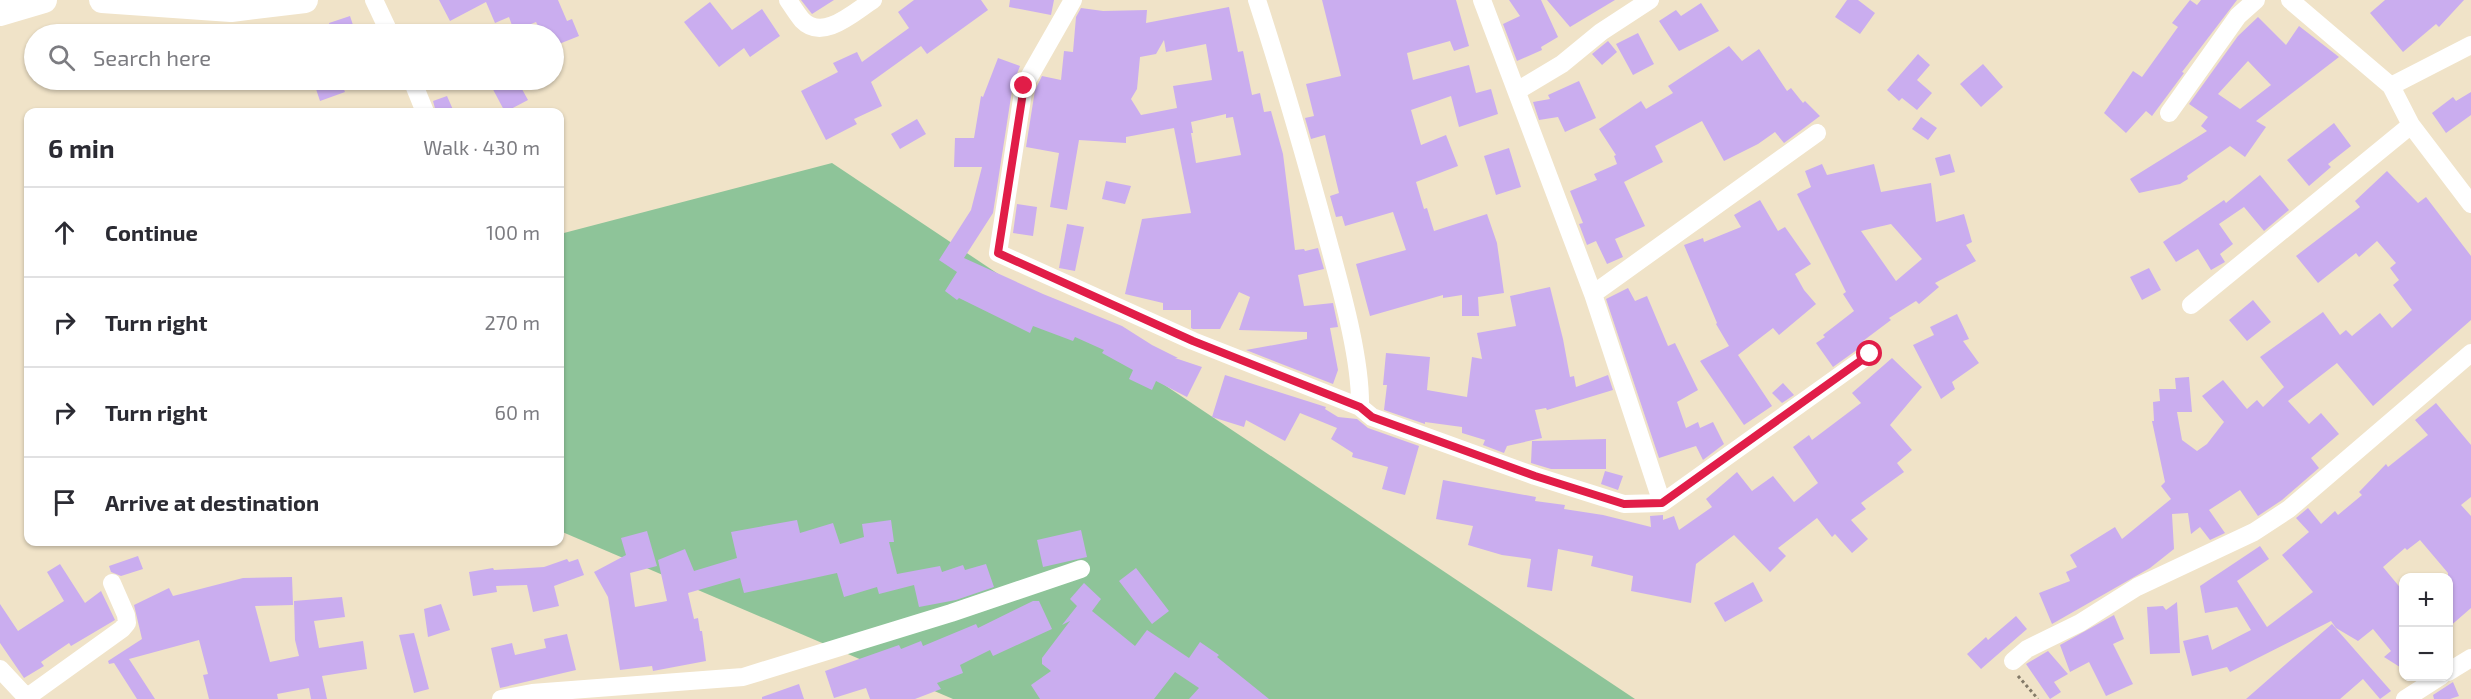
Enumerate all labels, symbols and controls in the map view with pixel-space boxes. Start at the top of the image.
search box [24,24,564,90]
icon: search [45,41,78,74]
text: Search here [93,44,211,70]
route end [1010,72,1036,98]
text: 6 min [48,132,115,163]
text: Walk · 430 m [423,135,540,159]
icon: ahead [48,216,81,249]
text: Continue [105,219,198,245]
text: 100 m [486,220,540,244]
icon: right [48,306,81,339]
text: Turn right [105,309,207,335]
text: 270 m [484,310,540,334]
route start [1856,340,1882,366]
icon: right [48,396,81,429]
text: Turn right [105,399,207,425]
text: 60 m [495,400,540,424]
icon: arrive [48,486,81,519]
text: Arrive at destination [105,489,319,515]
map controls [2399,573,2453,681]
button: + [2399,573,2453,627]
button: − [2399,627,2453,681]

